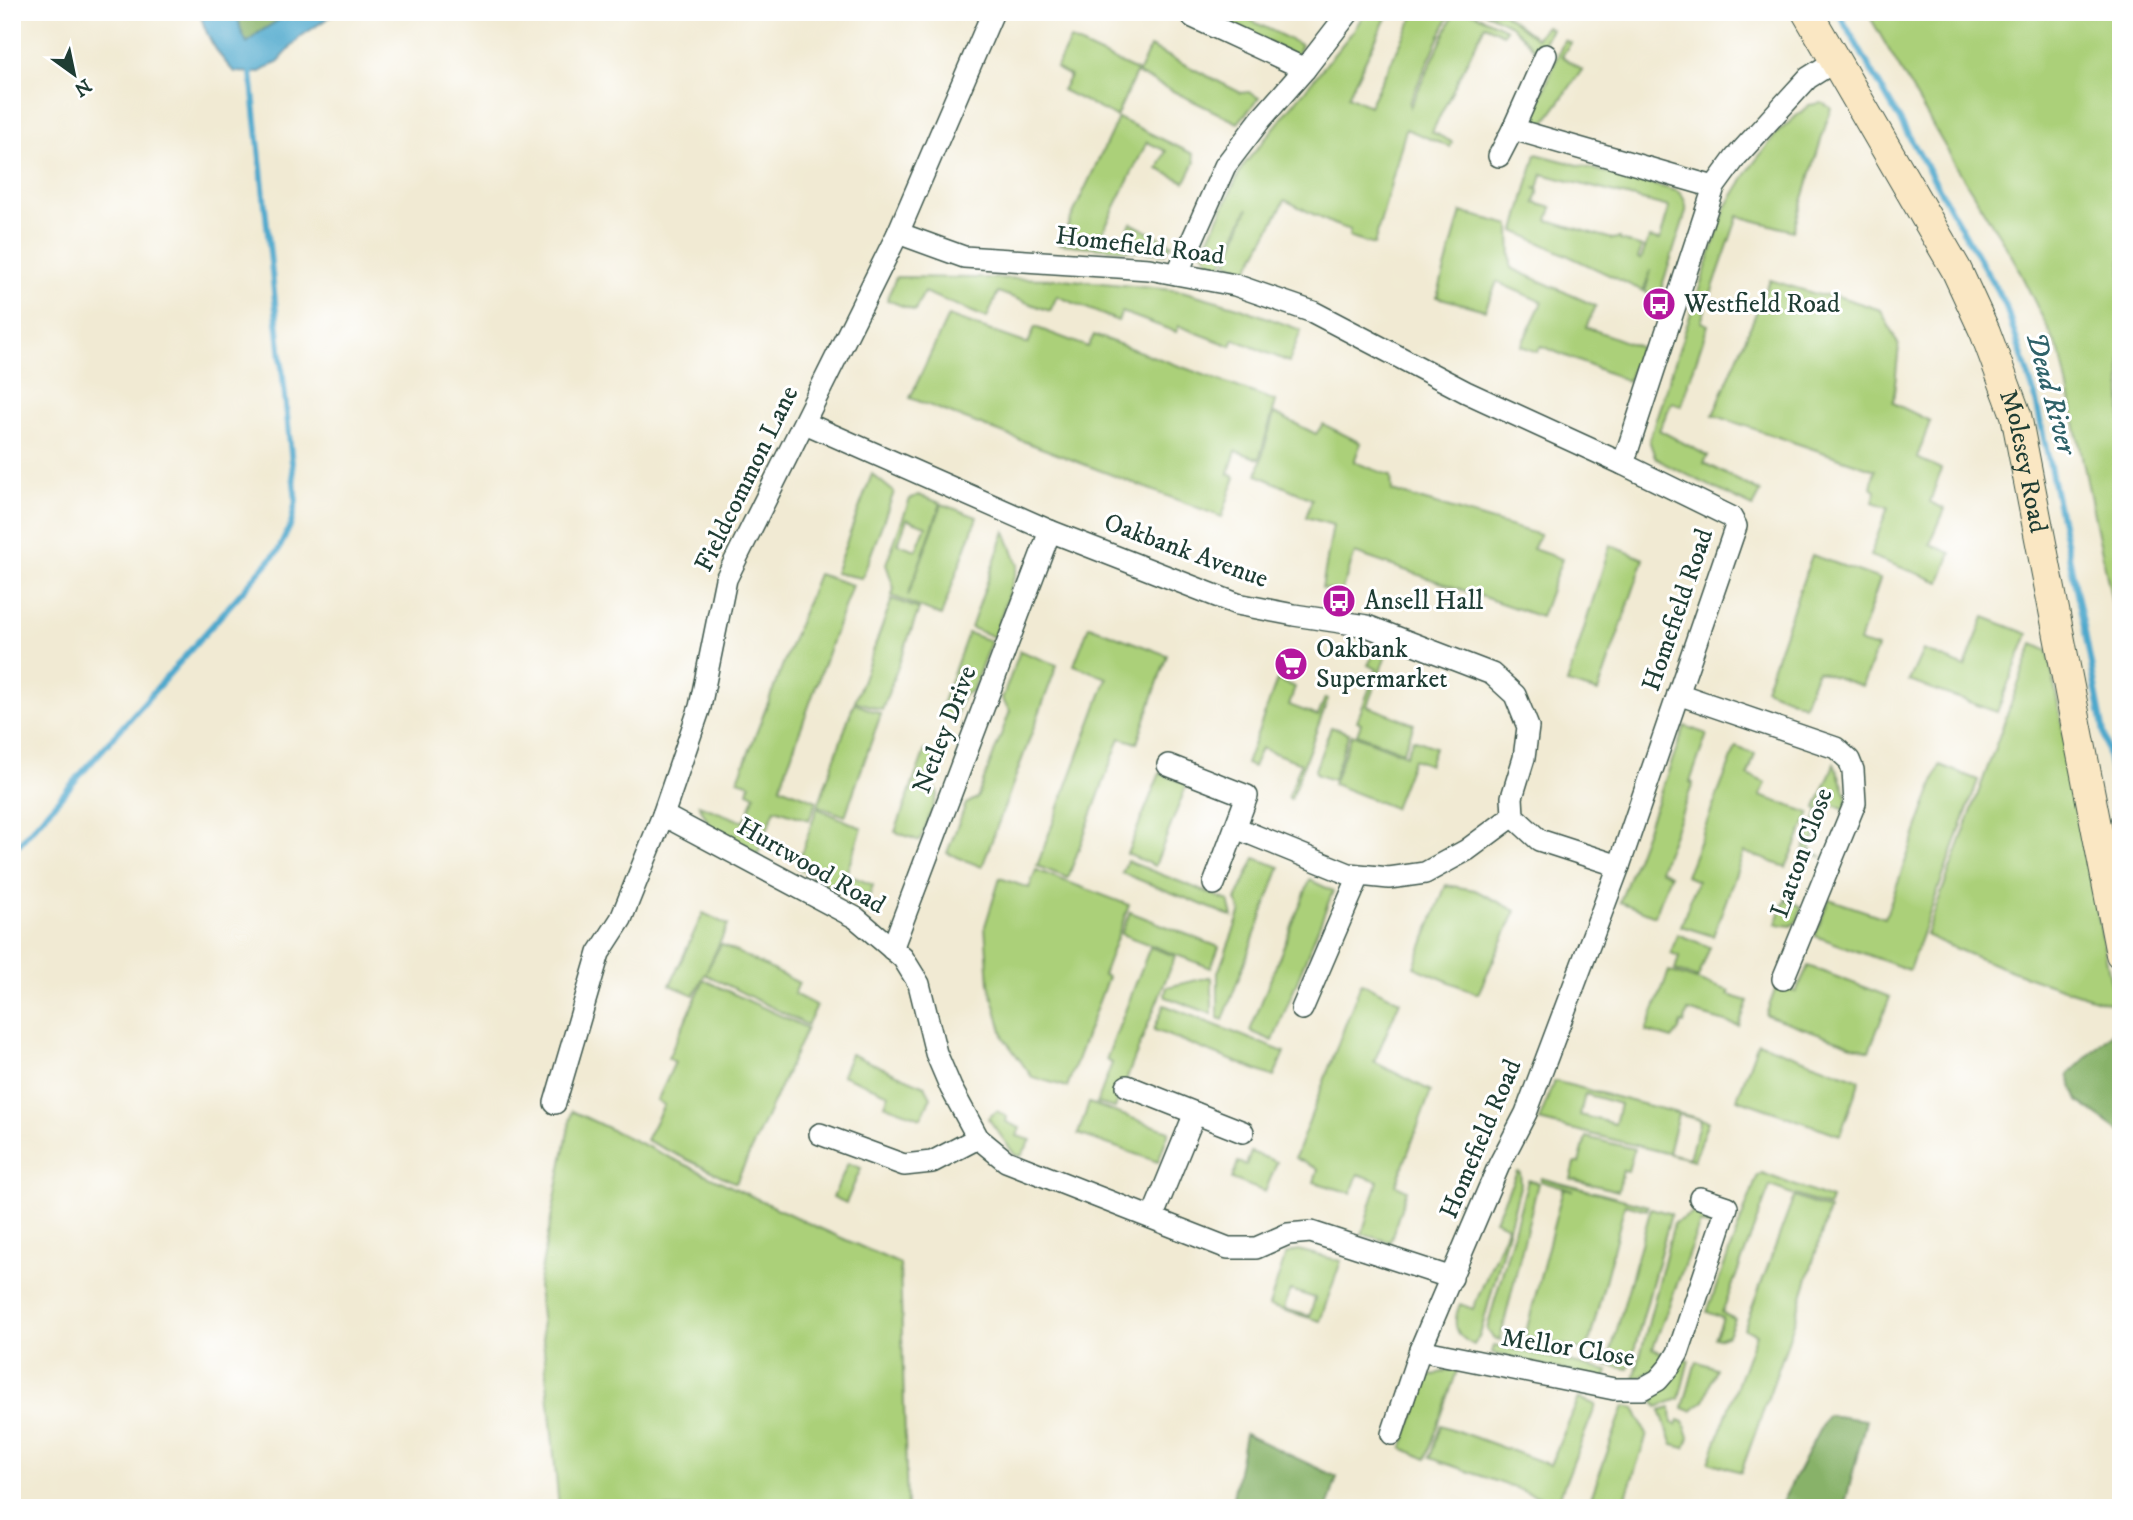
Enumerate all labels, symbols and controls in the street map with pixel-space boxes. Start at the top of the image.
north arrow [38,38,108,108]
text: N [69,73,95,101]
street label: Homefield Road [1054,219,1226,273]
bus stop icon: Westfield Road [1640,285,1678,323]
place label: Westfield Road [1683,288,1840,321]
water label: Dead River [2018,328,2085,460]
street label: Fieldcommon Lane [688,381,806,577]
street label: Molesey Road [1991,385,2055,536]
street label: Oakbank Avenue [1099,506,1273,596]
street label: Homefield Road [1635,524,1721,696]
bus stop icon: Ansell Hall [1320,582,1358,620]
place label: Ansell Hall [1364,585,1483,618]
place label: Oakbank Supermarket [1316,633,1448,696]
supermarket icon: Oakbank Supermarket [1272,645,1310,683]
street label: Netley Drive [906,661,984,799]
street label: Latton Close [1763,784,1841,922]
street label: Hurtwood Road [731,810,891,922]
street label: Homefield Road [1433,1054,1529,1224]
street label: Mellor Close [1499,1321,1637,1375]

